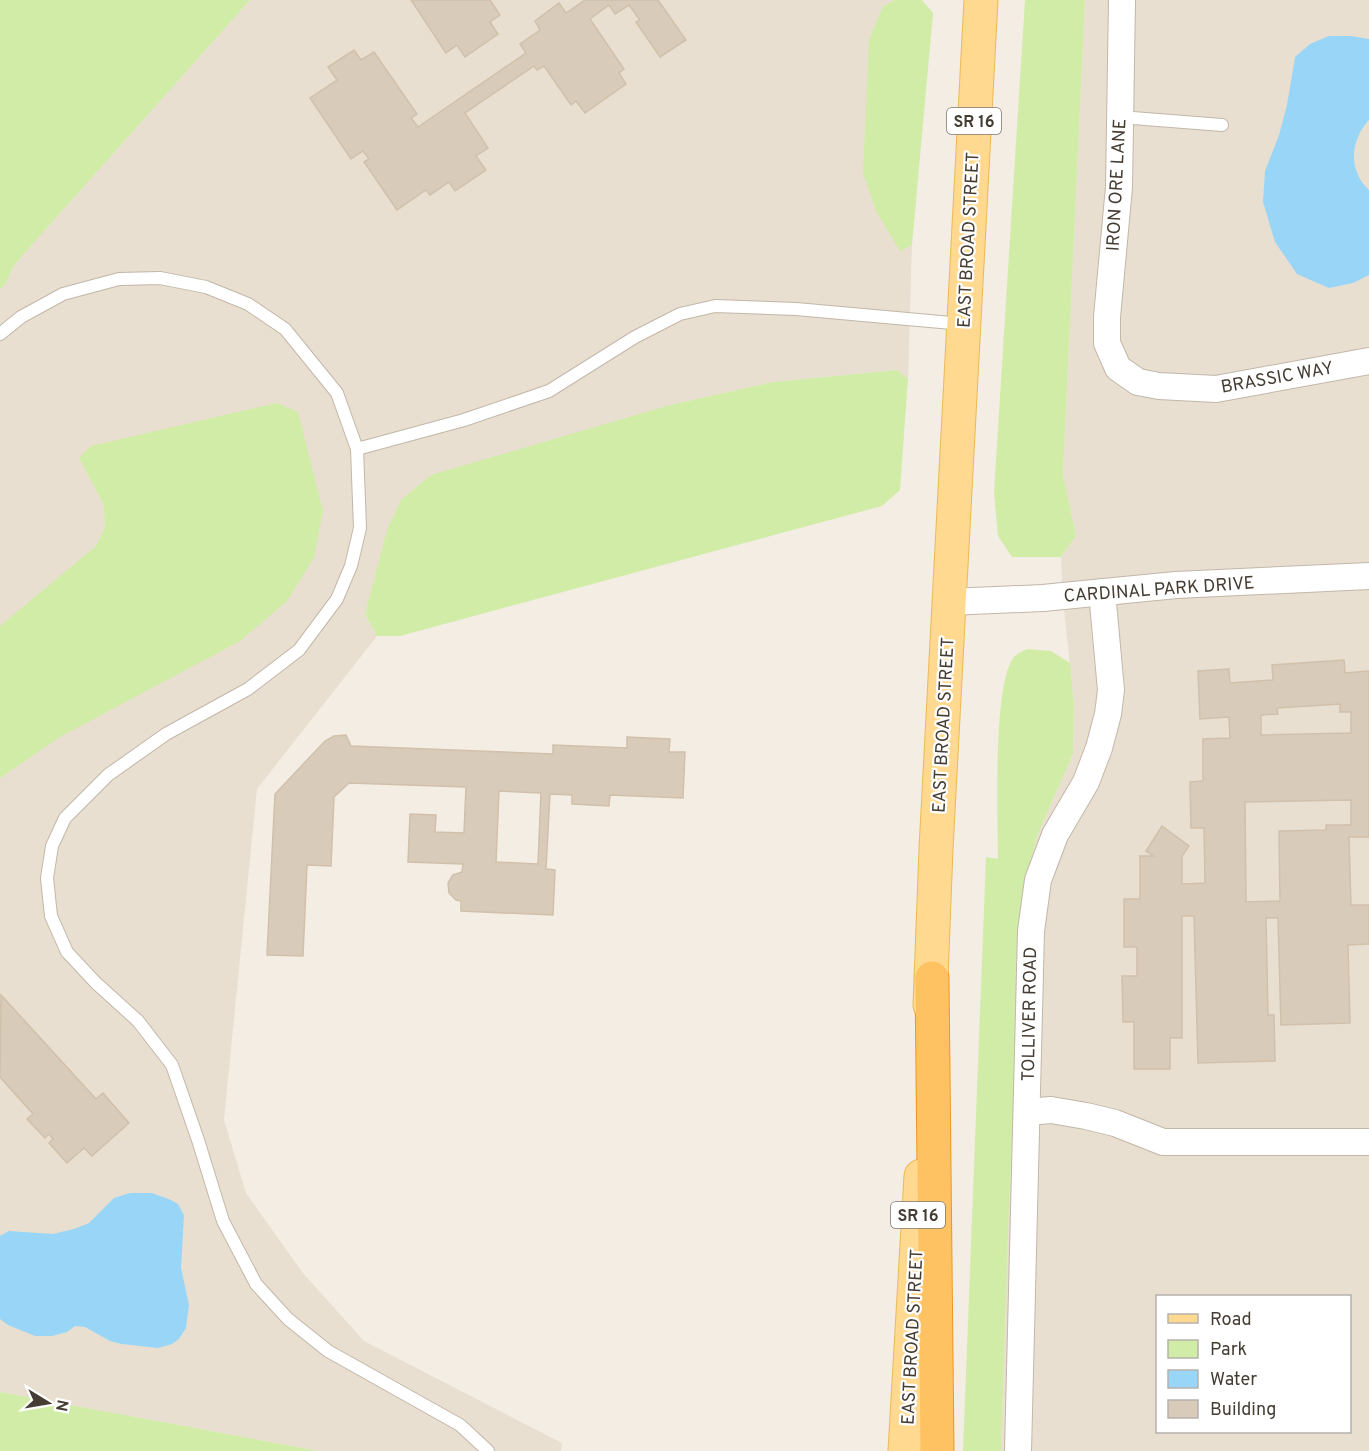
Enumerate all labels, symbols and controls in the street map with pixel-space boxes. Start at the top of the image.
road number: SR 16 [947,108,1001,134]
street label: IRON ORE LANE [1103,118,1132,252]
street label: EAST BROAD STREET [953,151,986,329]
street label: BRASSIC WAY [1219,357,1335,400]
street label: CARDINAL PARK DRIVE [1063,572,1255,609]
street label: EAST BROAD STREET [928,636,961,814]
street label: TOLLIVER ROAD [1018,947,1043,1082]
road number: SR 16 [891,1202,945,1228]
street label: EAST BROAD STREET [897,1248,930,1426]
legend [1156,1295,1351,1433]
text: Road [1210,1309,1252,1332]
text: Park [1210,1339,1247,1362]
text: Water [1210,1369,1257,1392]
north arrow [18,1373,78,1433]
text: N [50,1398,72,1413]
text: Building [1210,1399,1276,1422]

